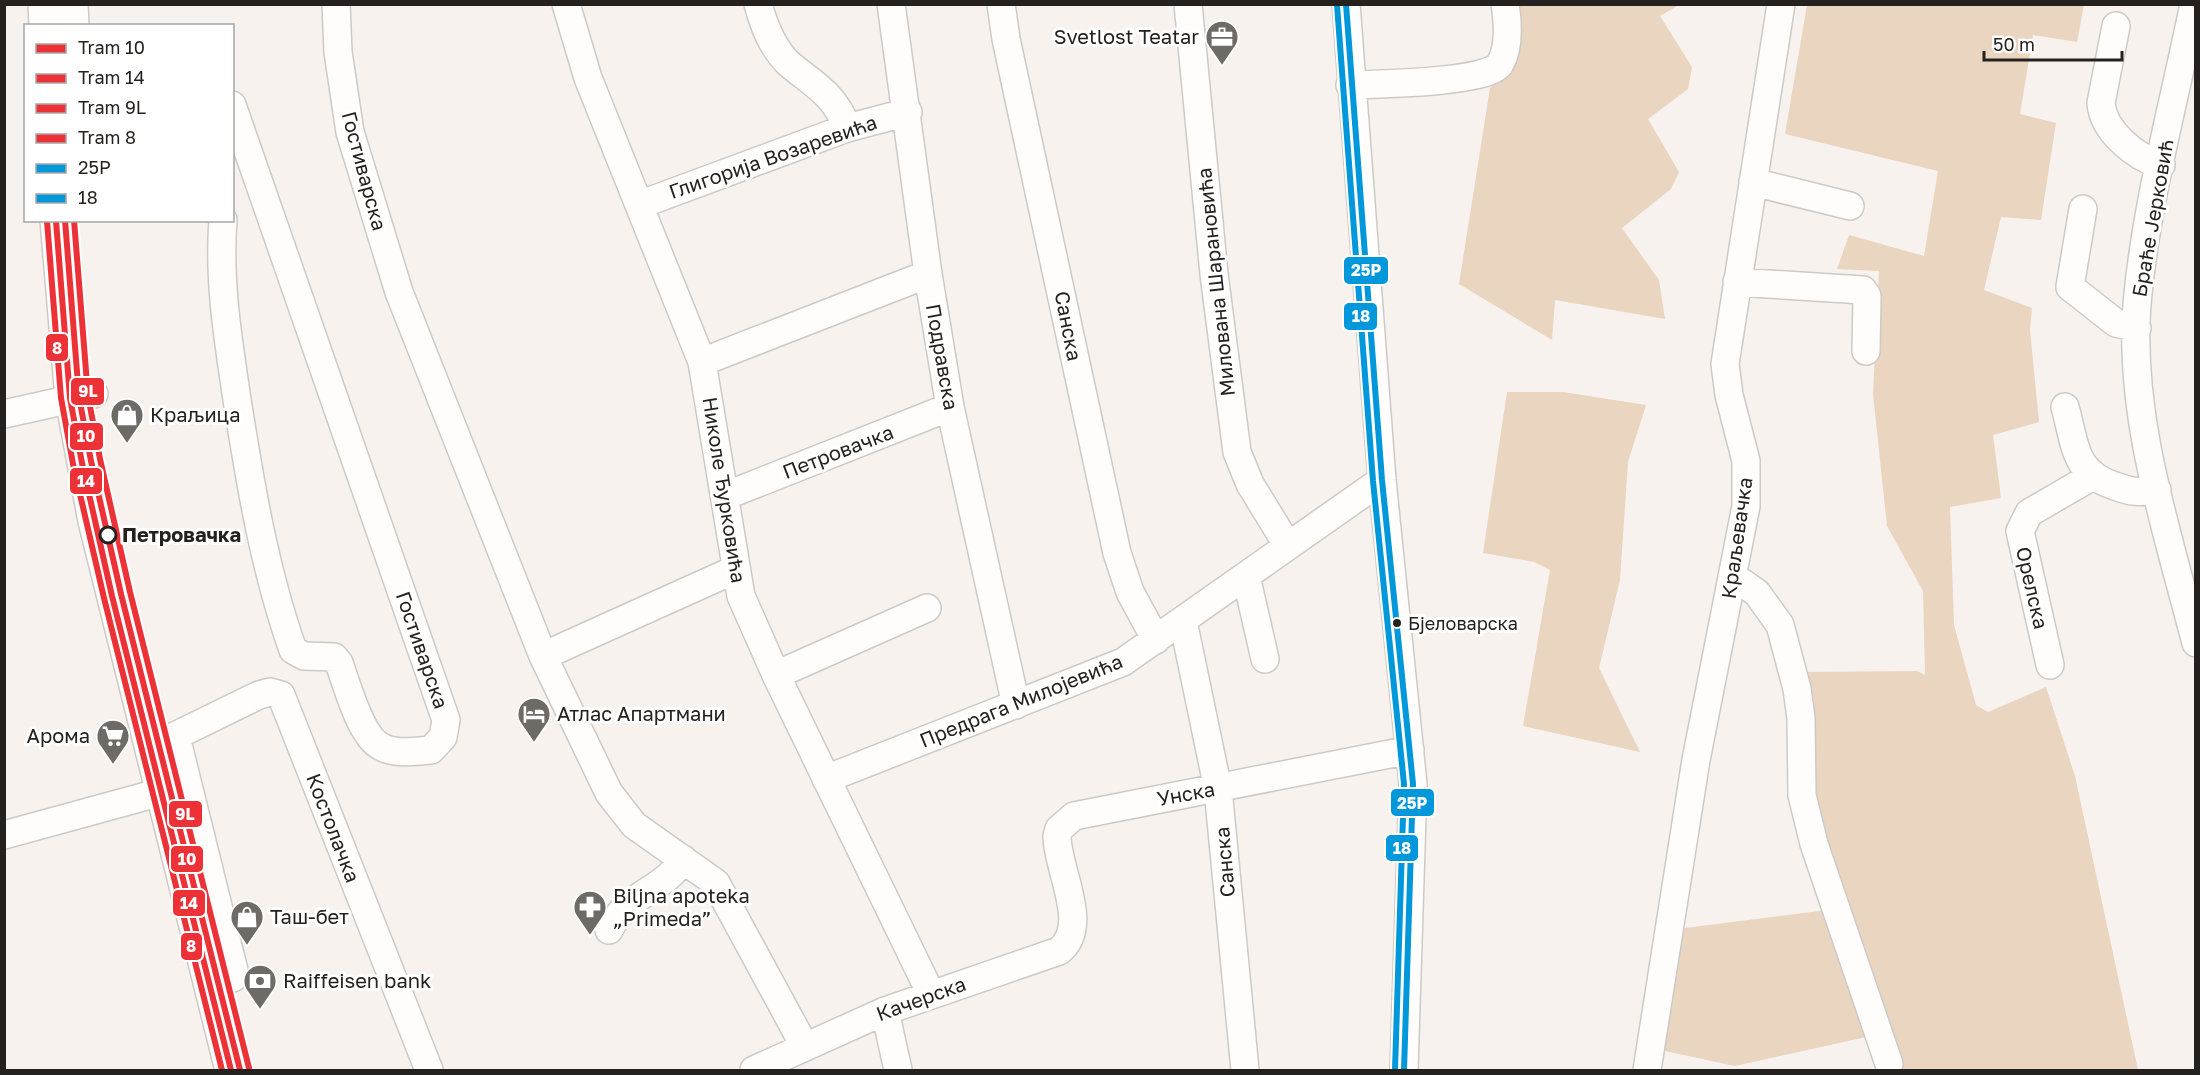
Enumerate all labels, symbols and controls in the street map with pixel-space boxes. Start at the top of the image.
office icon: Svetlost Teatar [1204,19,1240,66]
legend [24,24,234,222]
place label: Svetlost Teatar [1054,24,1199,48]
scale bar [1984,24,2122,62]
text: 50 m [1993,33,2035,55]
text: Tram 10 [78,36,145,58]
text: Tram 14 [78,66,145,88]
text: Tram 9L [78,96,146,118]
street label: Гостиварска [338,109,392,233]
street label: Глигорија Возаревића [666,109,880,203]
text: Tram 8 [78,126,136,148]
street label: Браће Јерковић [2126,137,2178,299]
text: 25P [78,156,111,178]
street label: Милована Шарановића [1191,167,1239,398]
text: 18 [78,186,98,208]
line badge: 25P [1343,256,1389,285]
text: 25P [1351,260,1381,280]
street label: Санска [1050,289,1087,363]
street label: Подравска [922,302,964,412]
line badge: 18 [1343,302,1378,331]
text: 18 [1352,306,1370,326]
line badge: 8 [45,333,69,362]
text: 8 [52,338,62,358]
line badge: 9L [70,377,105,406]
text: 9L [78,381,98,401]
street label: Николе Ђурковића [698,395,752,585]
shop icon: Краљица [109,397,145,444]
place label: Краљица [150,402,241,426]
street label: Петровачка [779,419,896,483]
line badge: 10 [69,422,104,451]
text: 10 [77,426,95,446]
line badge: 14 [69,467,103,495]
text: 14 [77,471,95,491]
street label: Краљевачка [1716,476,1756,600]
place label: Петровачка [122,522,241,546]
marker: Петровачка [99,526,117,544]
street label: Орелска [2012,544,2054,631]
street label: Гостиварска [392,588,454,711]
place label: Бјеловарска [1408,612,1518,634]
marker: Бјеловарска [1391,617,1403,629]
street label: Предрага Милојевића [916,648,1126,752]
hotel icon: Атлас Апартмани [516,696,552,743]
place label: Атлас Апартмани [557,701,726,725]
supermarket icon: Арома [95,718,131,765]
place label: Арома [27,723,90,747]
street label: Костолачка [302,770,366,885]
street label: Унска [1155,776,1217,810]
line badge: 25P [1390,788,1435,817]
text: 25P [1397,793,1427,813]
line badge: 9L [168,800,203,828]
text: 9L [175,804,195,824]
street label: Санска [1209,826,1239,898]
line badge: 18 [1385,834,1419,862]
text: 18 [1393,838,1411,858]
line badge: 10 [170,845,204,873]
text: 10 [178,849,196,869]
place label: Biljna apoteka „Primeda” [613,883,750,930]
line badge: 14 [172,889,206,917]
pharmacy icon: Biljna apoteka „Primeda” [572,889,608,936]
text: 14 [180,893,198,913]
shop icon: Таш-бет [229,899,265,946]
place label: Таш-бет [270,904,349,928]
line badge: 8 [180,932,203,961]
text: 8 [186,936,196,956]
bank icon: Raiffeisen bank [242,963,278,1010]
place label: Raiffeisen bank [283,968,431,992]
street label: Качерска [873,971,969,1025]

